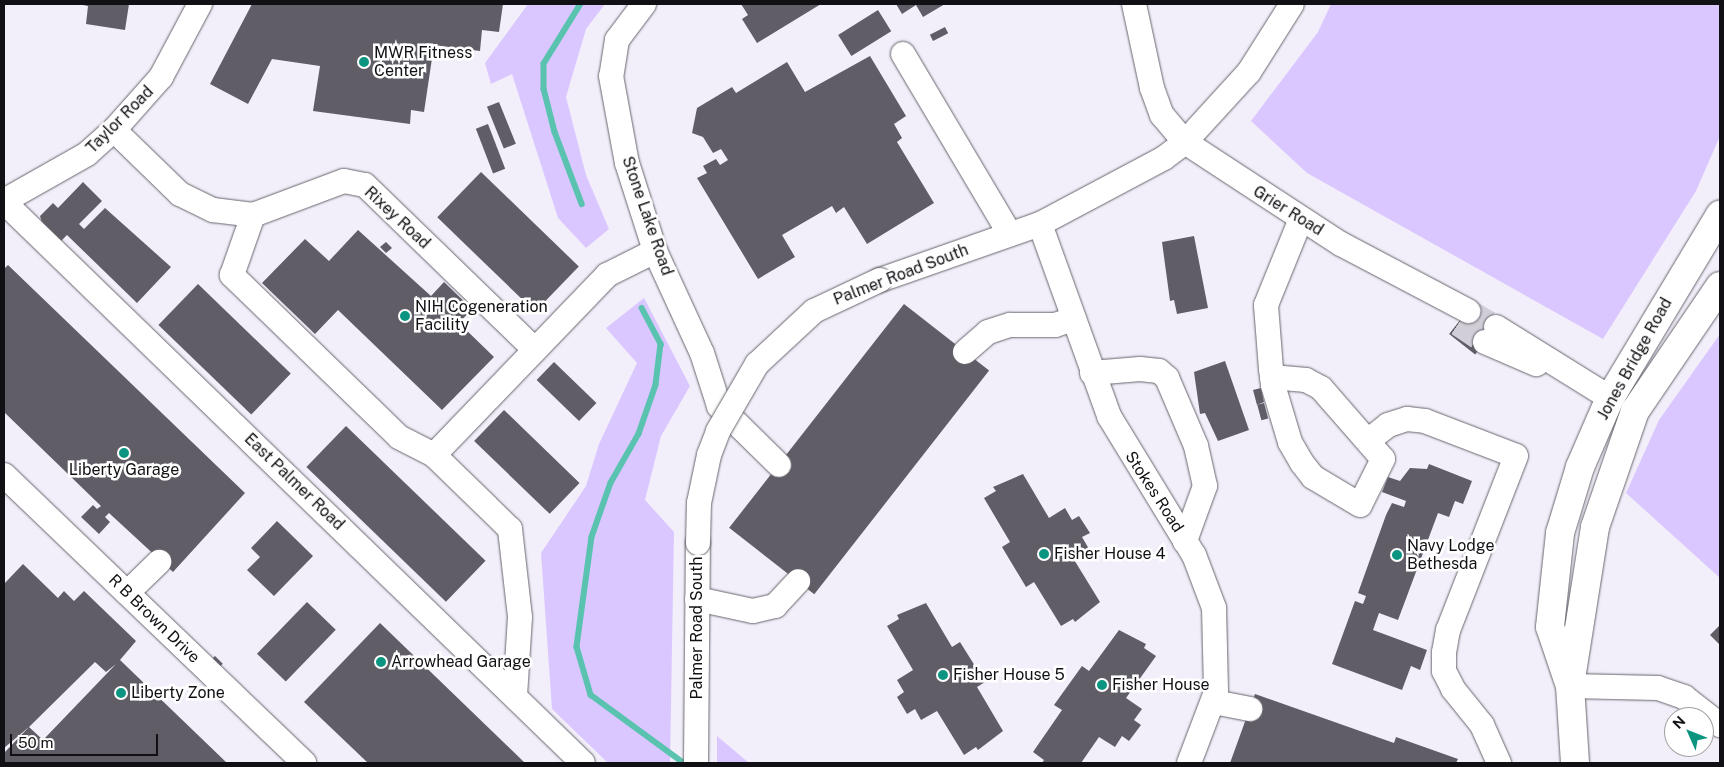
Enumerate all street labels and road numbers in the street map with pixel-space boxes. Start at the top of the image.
street label: Taylor Road [82,82,158,158]
street label: Stone Lake Road [618,154,676,278]
street label: Grier Road [1249,182,1327,240]
street label: Rixey Road [360,183,434,253]
street label: Palmer Road South [831,240,971,310]
street label: Jones Bridge Road [1594,295,1676,423]
street label: East Palmer Road [240,430,348,534]
street label: Stokes Road [1121,448,1187,536]
street label: Palmer Road South [687,557,707,699]
street label: R B Brown Drive [105,571,203,667]

